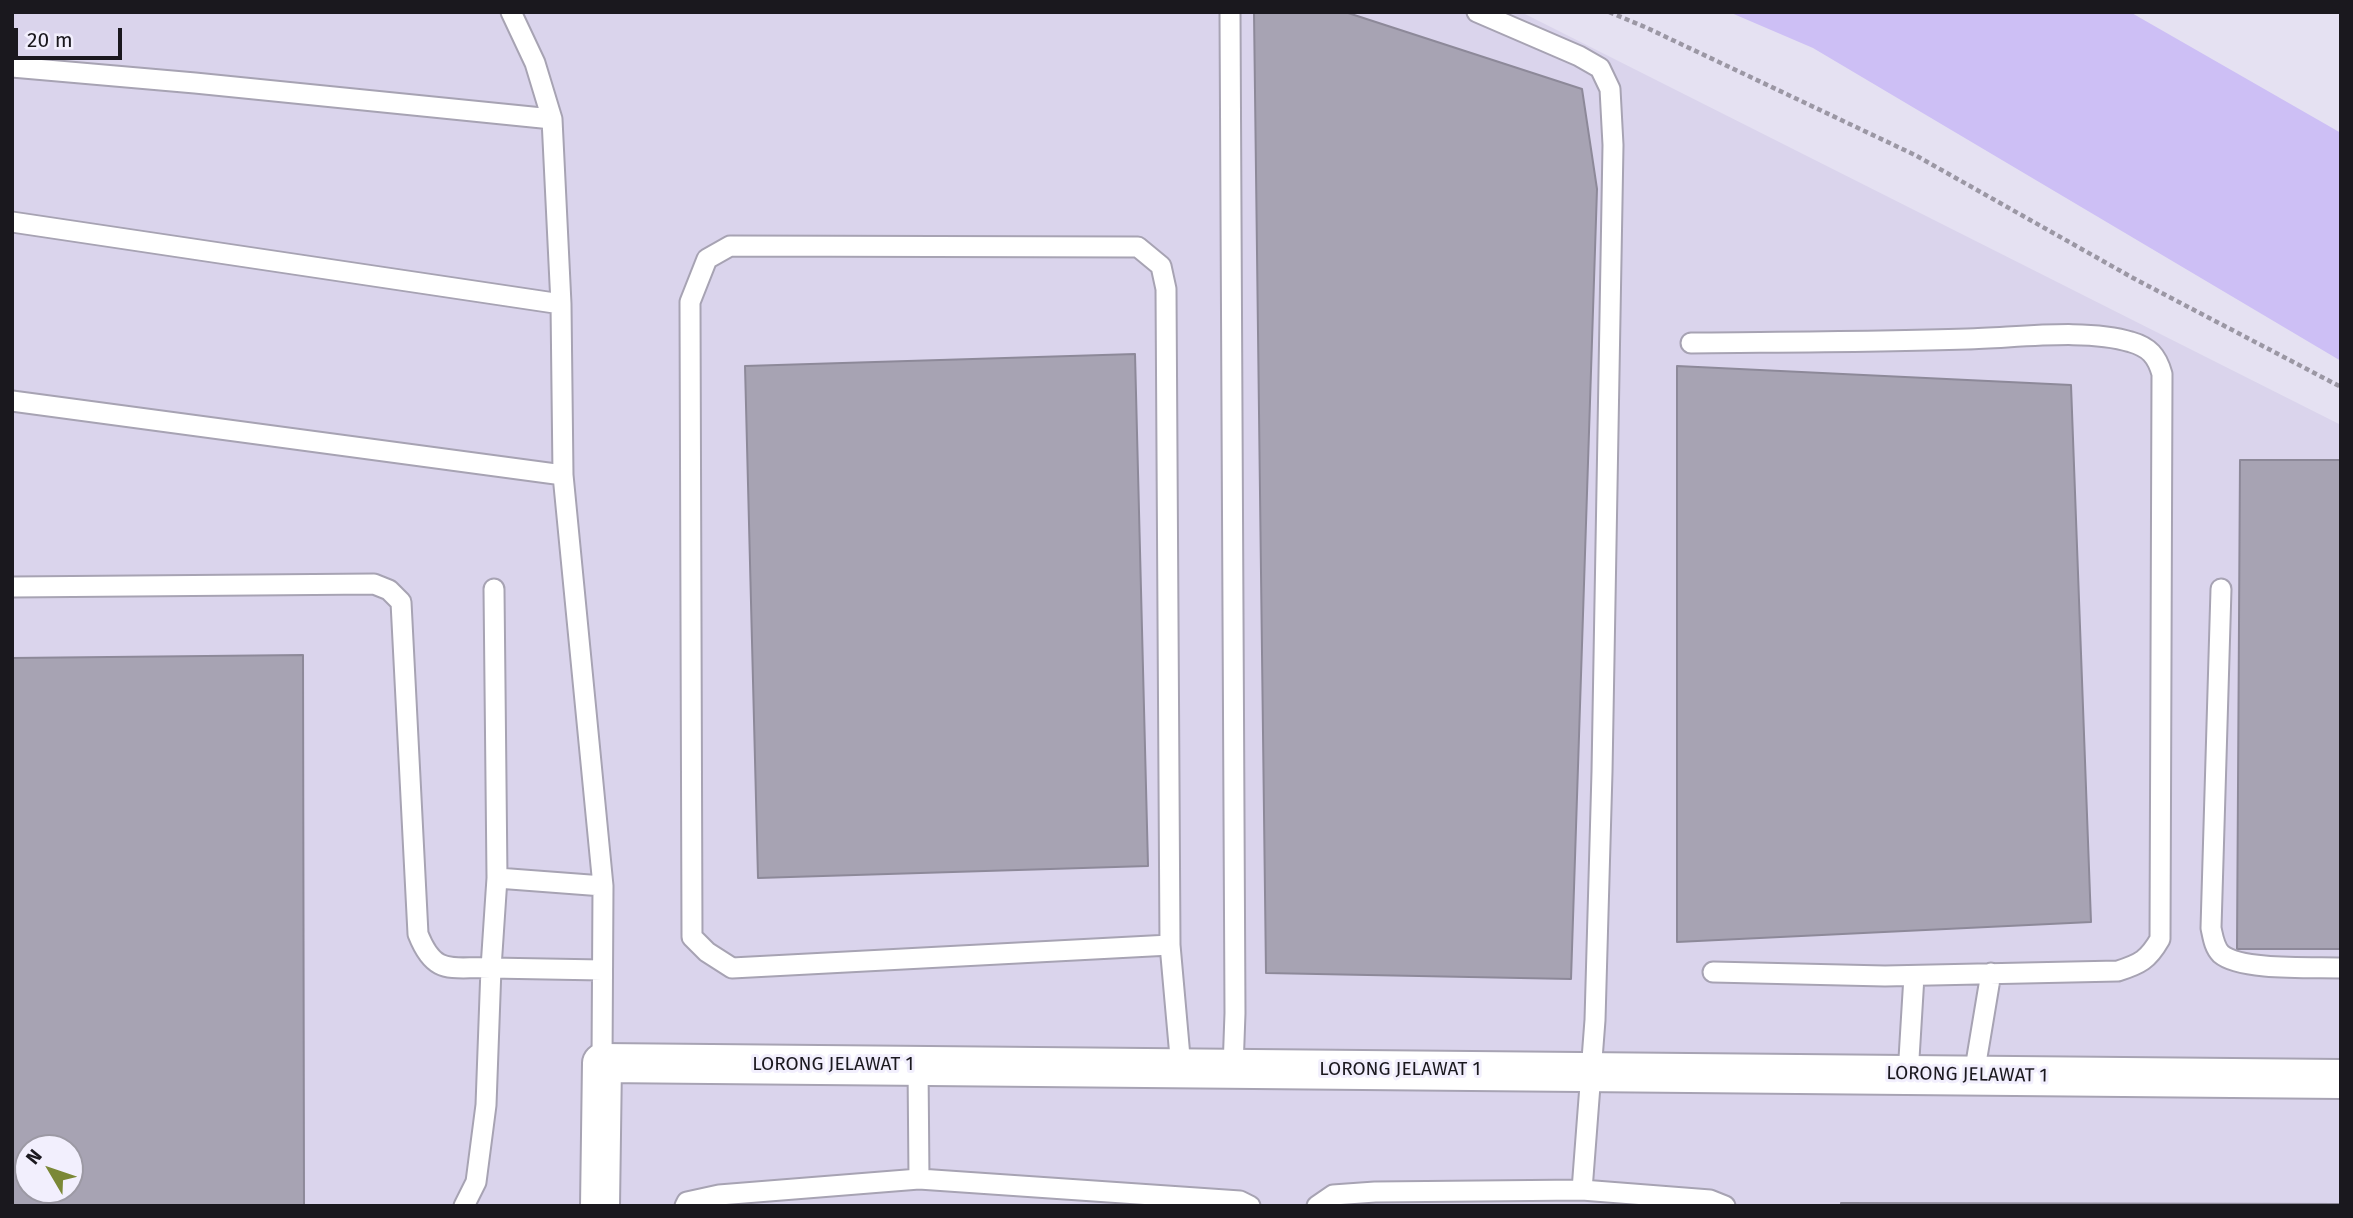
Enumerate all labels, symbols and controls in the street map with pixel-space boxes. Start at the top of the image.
scale bar [18,14,126,58]
text: 20 m [27,27,73,53]
street label: LORONG JELAWAT 1 [752,1054,914,1076]
street label: LORONG JELAWAT 1 [1319,1059,1481,1081]
street label: LORONG JELAWAT 1 [1886,1062,2048,1088]
north arrow [14,1134,84,1204]
text: N [21,1145,47,1169]

